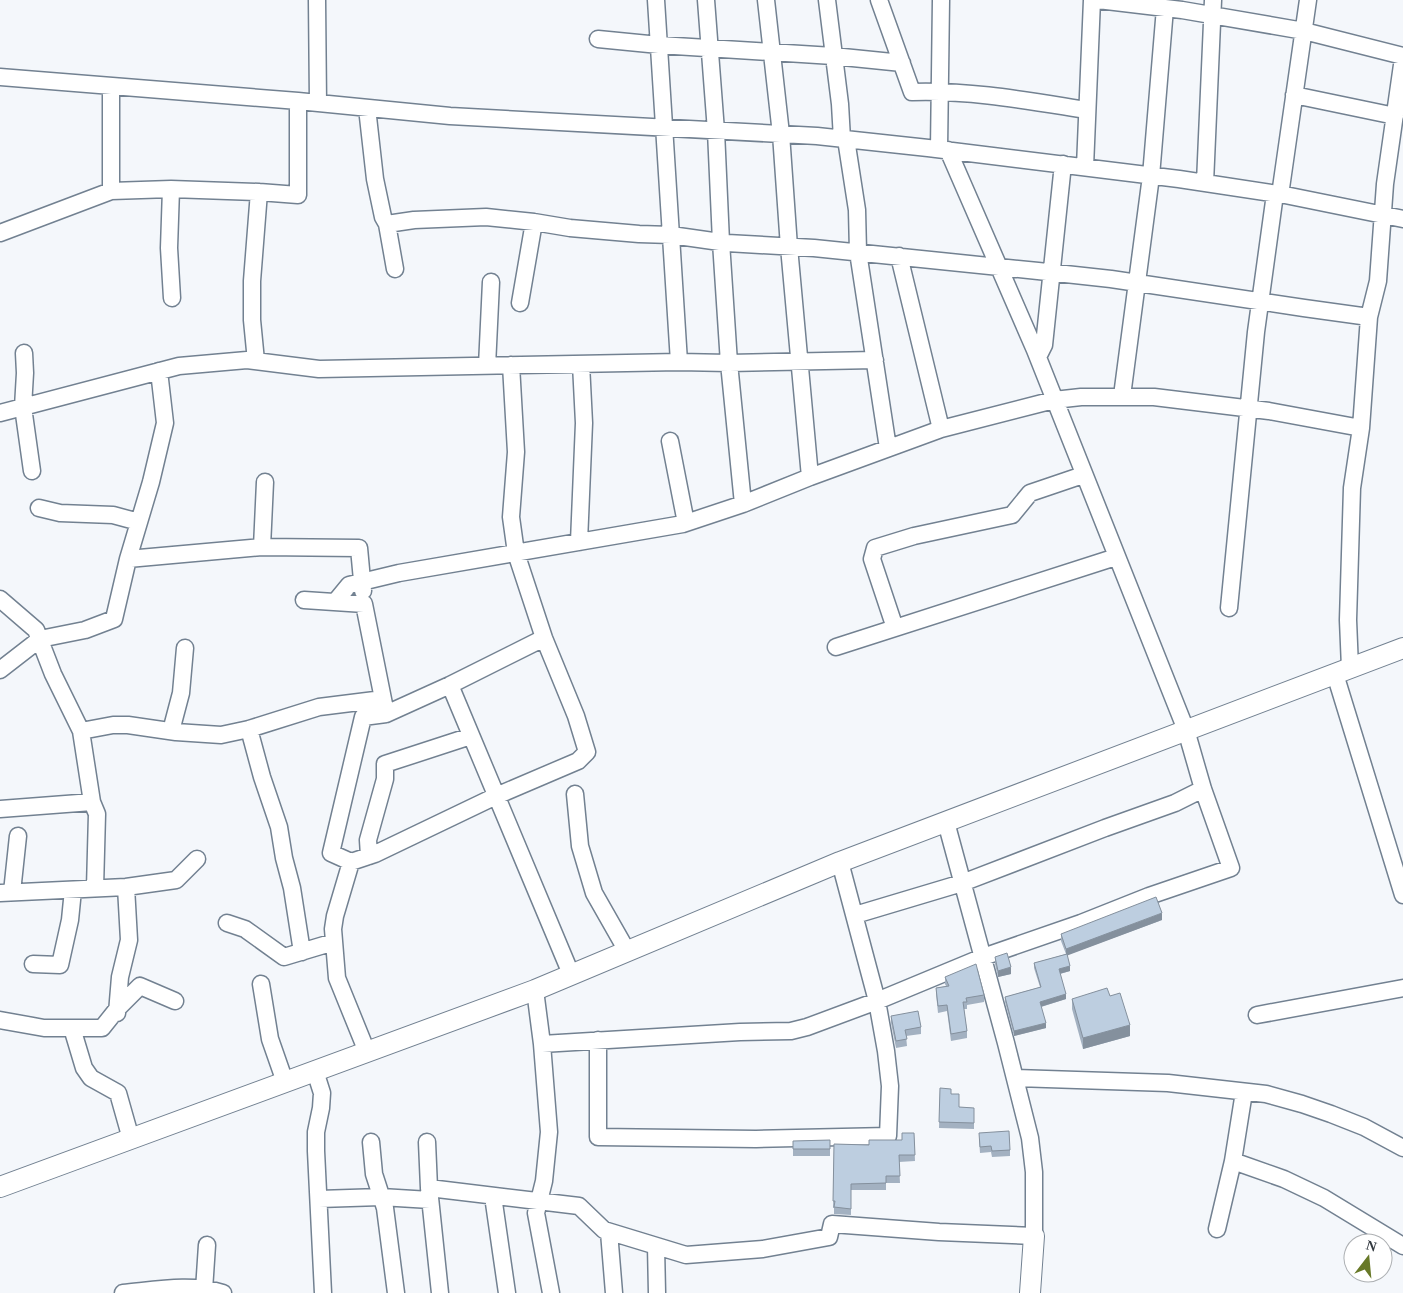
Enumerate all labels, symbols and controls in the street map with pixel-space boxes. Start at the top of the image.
north arrow [1343,1233,1393,1283]
text: N [1365,1237,1378,1255]

